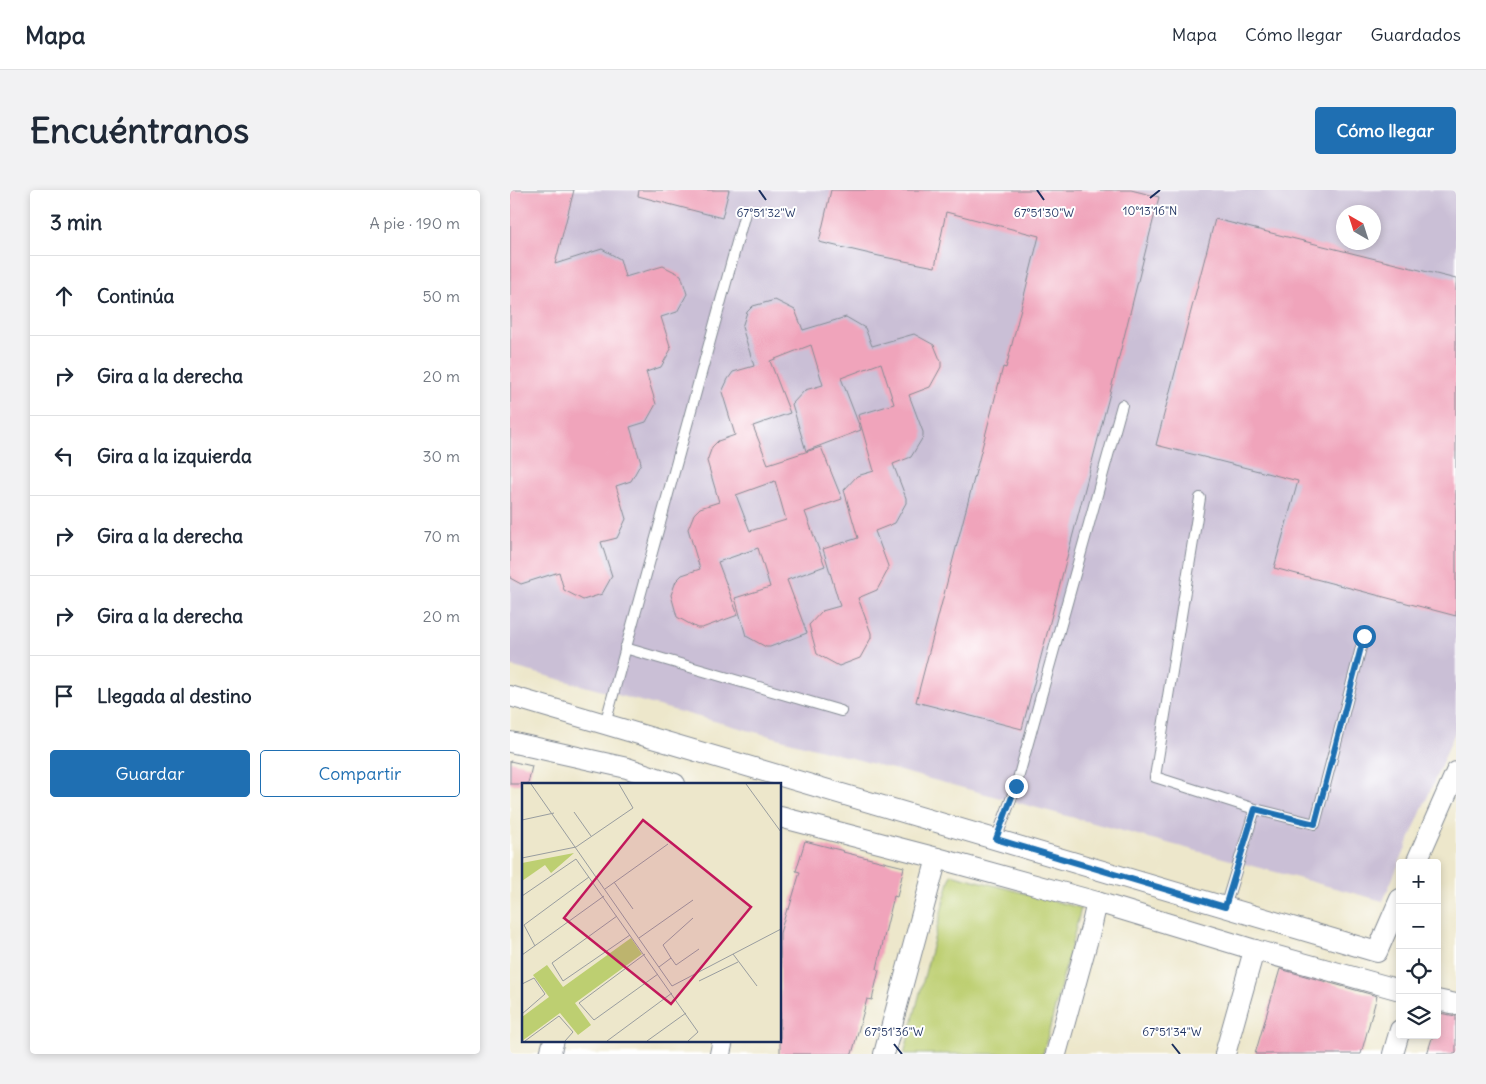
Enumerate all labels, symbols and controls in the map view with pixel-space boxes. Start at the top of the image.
text: Mapa [25,20,85,50]
text: Mapa [1172,23,1217,46]
text: Cómo llegar [1245,23,1342,46]
text: Guardados [1370,23,1461,46]
button: Cómo llegar [1315,107,1456,154]
text: Encuéntranos [30,108,249,152]
text: 10°13'16"N [1123,203,1177,218]
text: 67°51'32"W [736,205,796,220]
text: 67°51'30"W [1014,205,1074,220]
north arrow [1336,205,1381,250]
text: 3 min [50,209,102,236]
text: A pie · 190 m [370,213,460,233]
icon: ahead [50,282,78,310]
text: Continúa [97,284,174,308]
text: 50 m [422,286,460,306]
icon: right [50,362,78,390]
text: Gira a la derecha [97,364,243,388]
text: 20 m [423,366,460,386]
icon: left [50,442,78,470]
text: Gira a la izquierda [97,444,252,468]
text: 30 m [423,446,460,466]
icon: right [50,522,78,550]
text: Gira a la derecha [97,524,243,548]
text: 70 m [424,526,460,546]
icon: right [50,602,78,630]
text: Gira a la derecha [97,604,243,628]
text: 20 m [423,606,460,626]
route start [1353,625,1376,648]
icon: arrive [50,682,78,710]
text: Llegada al destino [97,684,252,708]
button: Guardar [50,750,250,797]
button: Compartir [260,750,460,797]
route end [1005,775,1028,798]
inset map [522,783,781,1042]
map controls [1396,859,1441,1039]
button: + [1396,859,1441,904]
button: − [1396,904,1441,949]
button: locate [1396,949,1441,994]
button: layers [1396,994,1441,1039]
text: 67°51'36"W [864,1024,924,1039]
text: 67°51'34"W [1142,1024,1202,1039]

